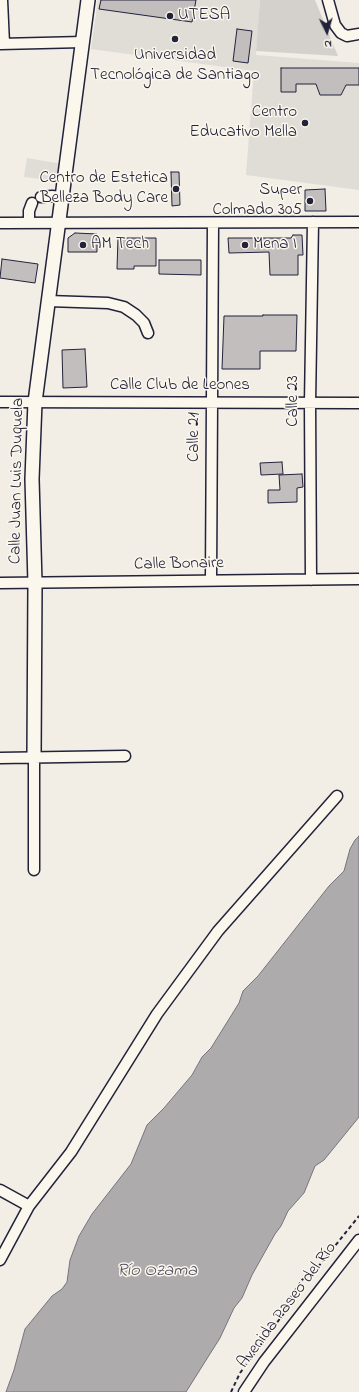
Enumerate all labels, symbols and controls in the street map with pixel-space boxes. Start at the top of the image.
place label: UTESA [178,6,230,26]
marker: UTESA [165,11,175,21]
north arrow [307,12,347,52]
marker: Universidad Tecnológica de Santiago [170,34,180,44]
text: N [324,36,332,52]
place label: Universidad Tecnológica de Santiago [90,46,260,86]
place label: Centro Educativo Mella [189,103,297,143]
marker: Centro Educativo Mella [300,118,310,128]
place label: Centro de Estetica Belleza Body Care [39,169,168,209]
place label: Super Colmado 305 [212,181,302,221]
marker: Centro de Estetica Belleza Body Care [171,184,181,194]
marker: Super Colmado 305 [305,196,315,206]
place label: AM Tech [91,235,149,255]
place label: Mena I [253,235,297,255]
marker: AM Tech [78,240,88,250]
marker: Mena I [240,240,250,250]
street label: Calle 23 [284,375,304,427]
street label: Calle Club de Leones [110,376,250,396]
street label: Calle Juan Luis Duquela [6,398,30,564]
street label: Calle 21 [185,412,205,462]
street label: Calle Bonaire [134,554,224,576]
street label: Avenida Paseo del Río [234,1239,342,1373]
water label: Río Ozama [117,1261,197,1283]

